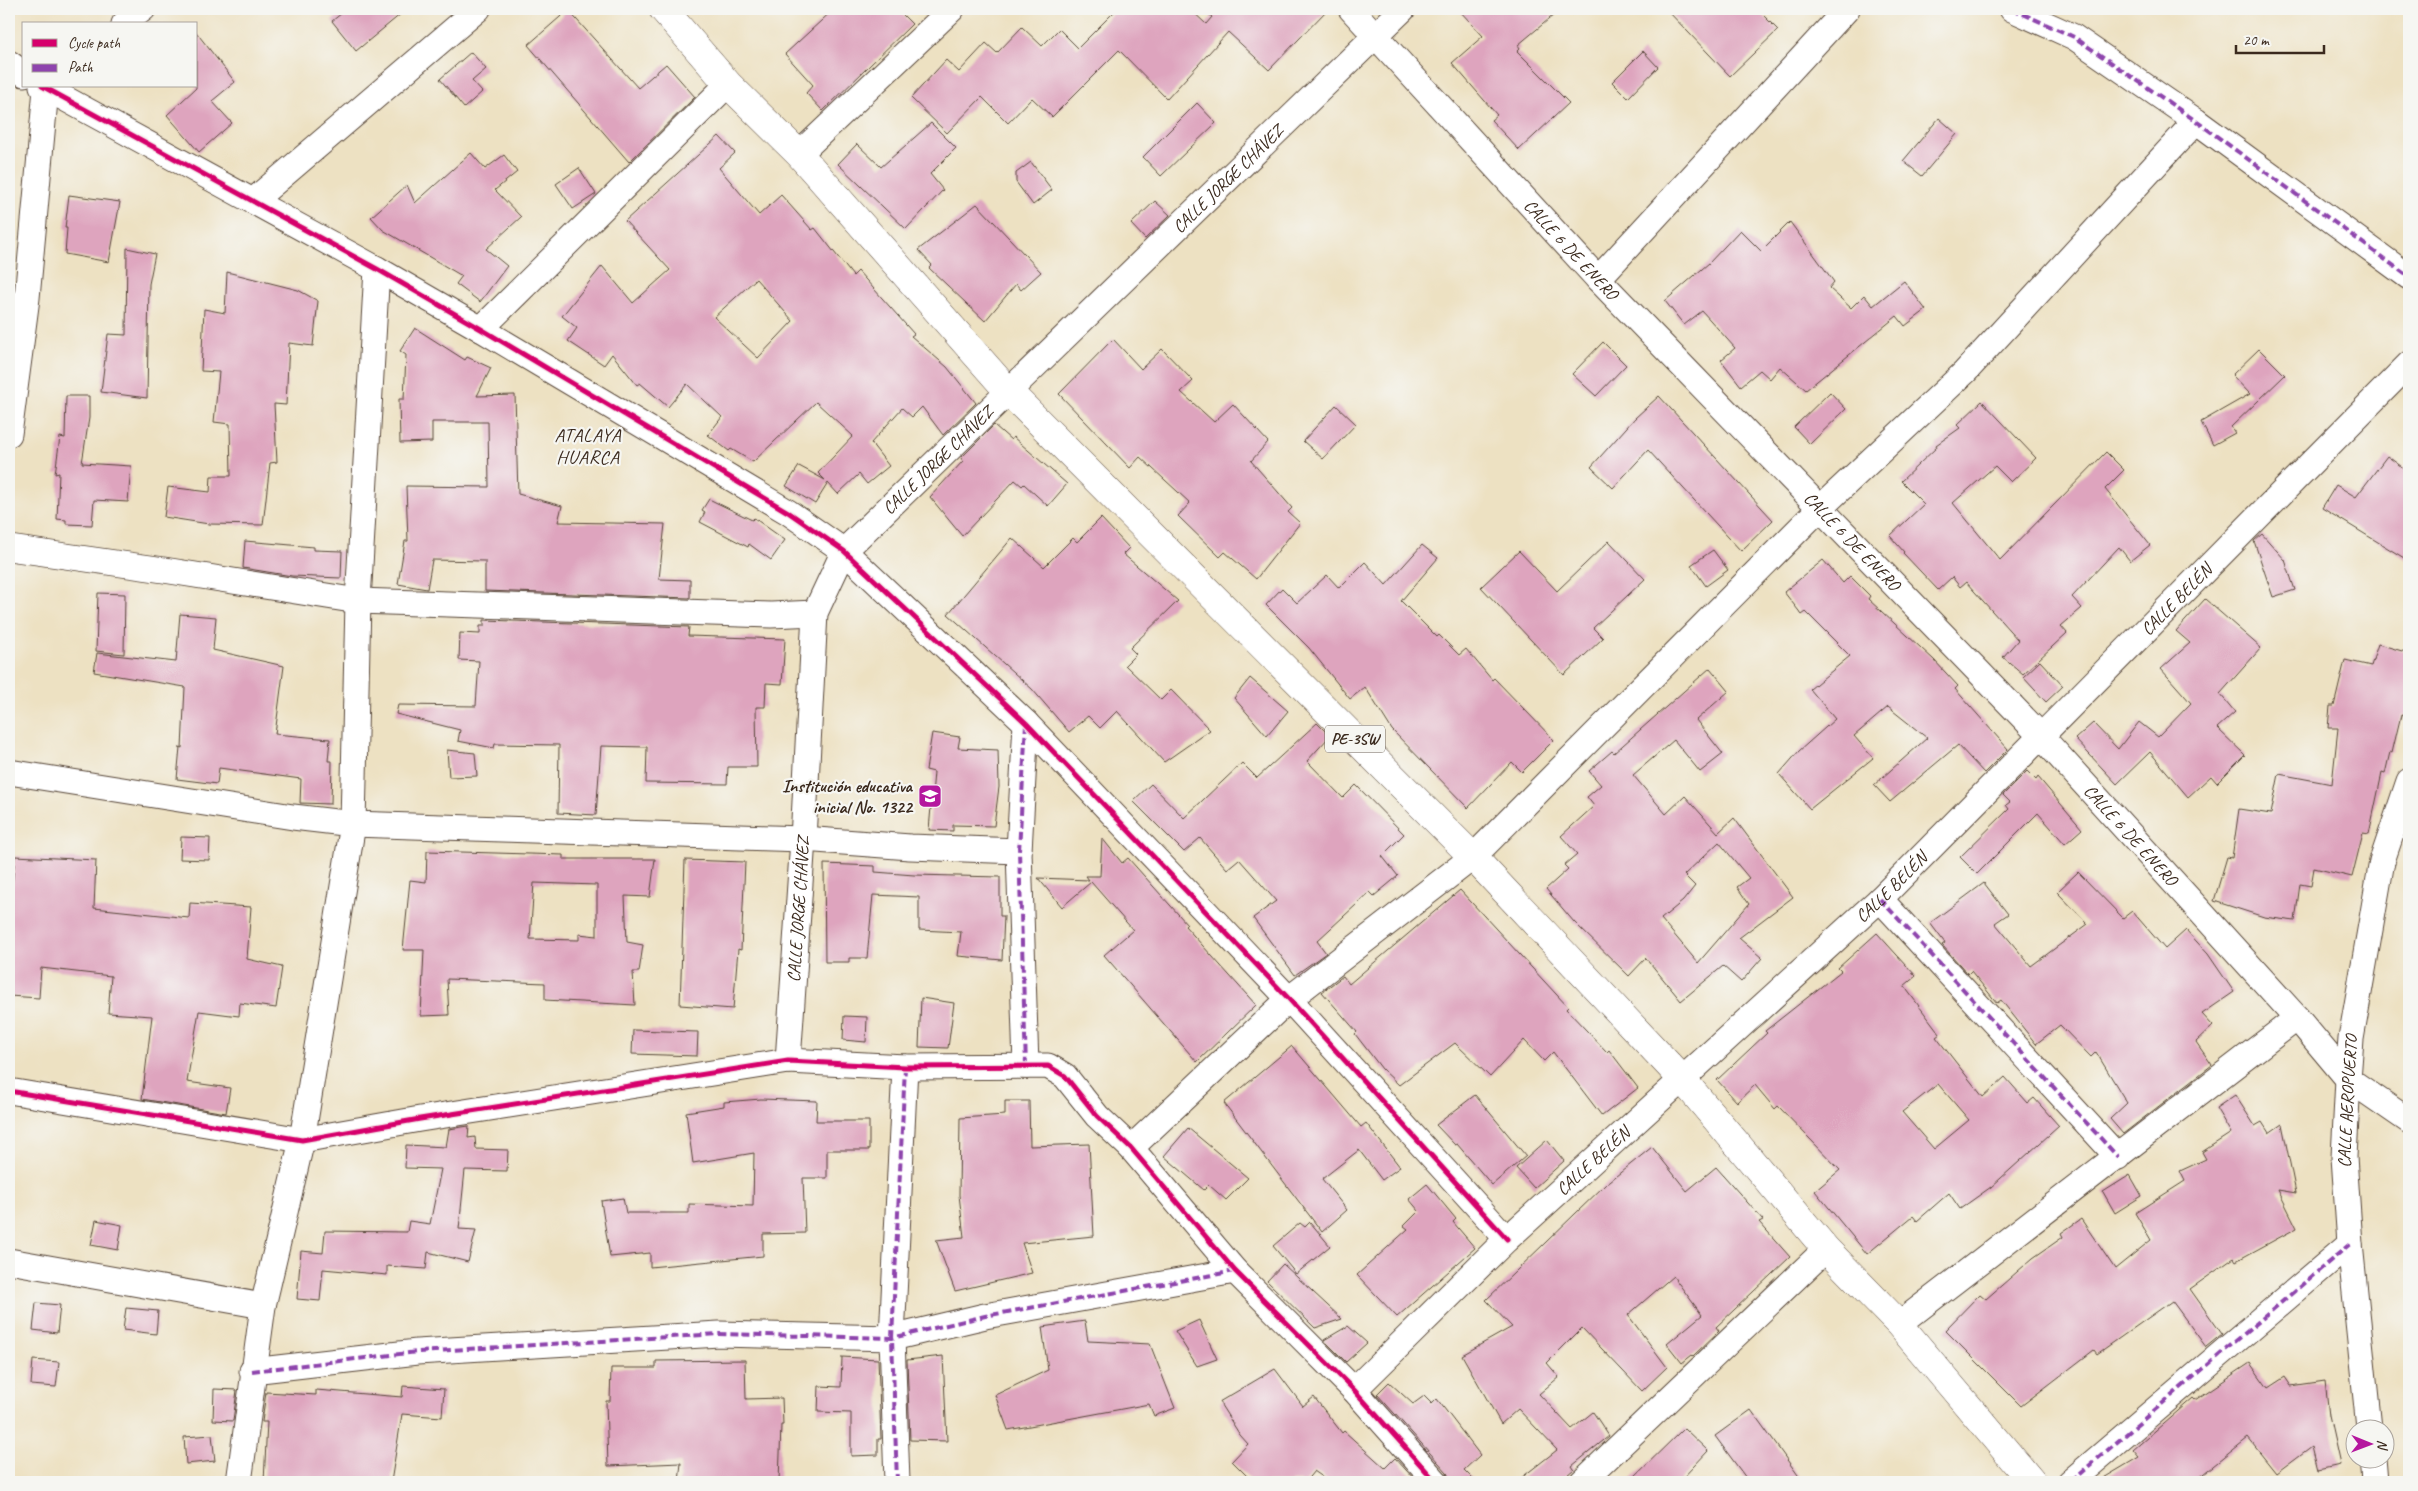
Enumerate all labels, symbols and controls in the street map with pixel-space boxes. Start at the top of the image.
legend [22,22,198,88]
scale bar [2236,22,2323,54]
text: 20 m [2243,31,2270,50]
text: Cycle path [68,34,120,53]
text: Path [68,58,94,77]
street label: CALLE JORGE CHÁVEZ [1168,118,1290,237]
street label: CALLE 6 DE ENERO [1519,195,1624,306]
street label: CALLE JORGE CHÁVEZ [878,399,1000,519]
district label: ATALAYA HUARCA [554,423,622,469]
street label: CALLE 6 DE ENERO [1799,487,1906,597]
street label: CALLE BELÉN [2136,557,2219,640]
road number: PE-3SW [1325,726,1385,752]
place label: Institución educativa inicial No. 1322 [782,775,914,818]
street label: CALLE 6 DE ENERO [2079,780,2184,892]
school or university icon: Institución educativa inicial No. 1322 [917,783,943,809]
street label: CALLE JORGE CHÁVEZ [782,833,814,983]
street label: CALLE BELÉN [1851,845,1934,927]
street label: CALLE AEROPUERTO [2333,1032,2362,1169]
street label: CALLE BELÉN [1551,1120,1636,1200]
north arrow [2346,1418,2396,1468]
text: N [2374,1440,2391,1451]

